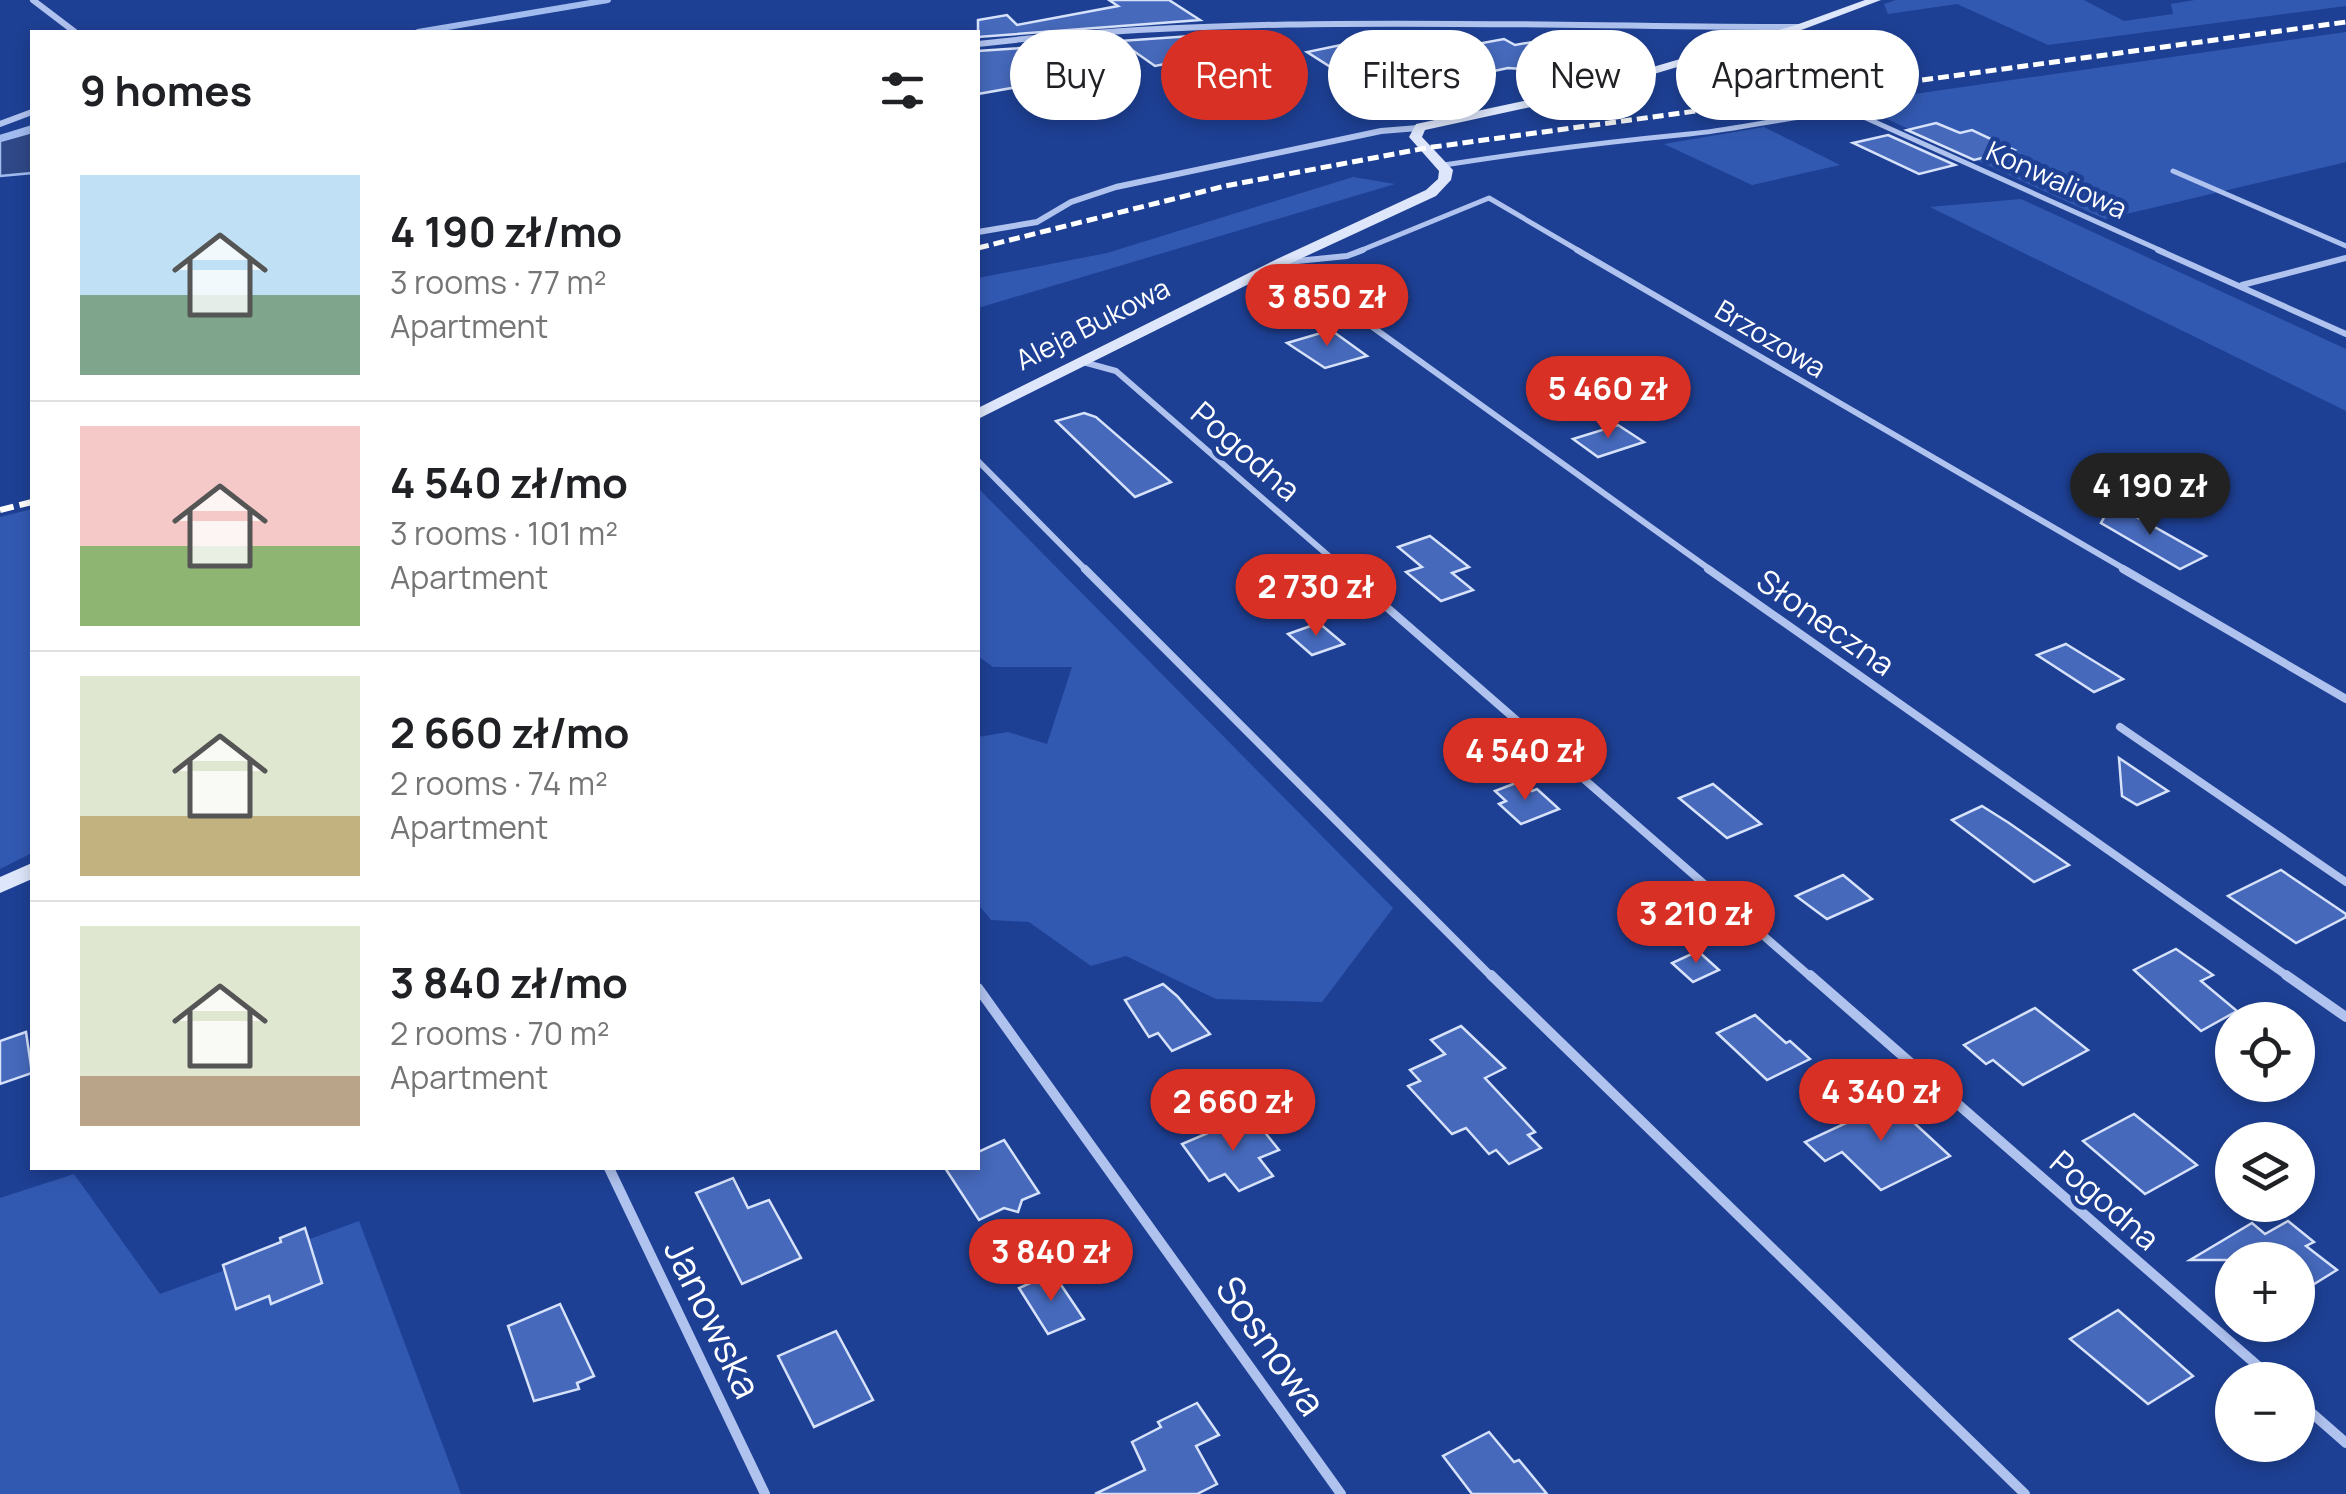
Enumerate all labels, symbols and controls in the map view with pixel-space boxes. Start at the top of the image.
chip: Buy [1010,30,1141,120]
chip: Rent [1161,30,1308,120]
chip: Filters [1328,30,1496,120]
chip: New [1516,30,1656,120]
chip: Apartment [1676,30,1919,120]
text: 9 homes [80,61,252,119]
icon: filters [875,63,930,118]
street label: Konwaliowa [1981,131,2133,227]
text: 4 190 zł/mo [390,202,622,260]
icon: home [160,215,280,335]
text: 3 rooms · 77 m² [390,260,606,304]
pin: 3 850 zł [1224,264,1430,349]
street label: Aleja Bukowa [1008,268,1176,378]
text: 3 850 zł [1267,274,1387,318]
street label: Brzozowa [1709,290,1833,386]
text: Apartment [390,304,548,348]
pin: 5 460 zł [1505,356,1711,441]
text: 5 460 zł [1548,366,1668,410]
street label: Pogodna [1182,391,1310,511]
text: 4 540 zł/mo [390,453,628,511]
pin: 4 190 zł [2047,453,2253,538]
text: 4 190 zł [2092,463,2208,507]
icon: home [160,466,280,586]
text: 3 rooms · 101 m² [390,511,618,555]
pin: 2 730 zł [1213,554,1419,639]
text: Apartment [390,555,548,599]
street label: Słoneczna [1748,558,1904,686]
text: 2 730 zł [1257,564,1375,608]
text: 2 660 zł/mo [390,703,629,761]
icon: home [160,716,280,836]
pin: 4 540 zł [1422,718,1628,803]
text: 4 540 zł [1465,728,1585,772]
text: 2 rooms · 74 m² [390,761,608,805]
text: Apartment [390,805,548,849]
pin: 3 210 zł [1593,881,1799,966]
text: 3 210 zł [1639,891,1753,935]
text: 3 840 zł/mo [390,953,628,1011]
icon: home [160,966,280,1086]
map controls [2215,1002,2315,1462]
button: locate [2215,1002,2315,1102]
text: 2 rooms · 70 m² [390,1011,610,1055]
text: Apartment [390,1055,548,1099]
pin: 4 340 zł [1778,1059,1984,1144]
pin: 2 660 zł [1130,1069,1336,1154]
text: 4 340 zł [1821,1069,1941,1113]
text: 2 660 zł [1172,1079,1294,1123]
button: layers [2215,1122,2315,1222]
street label: Pogodna [2041,1140,2169,1260]
pin: 3 840 zł [948,1219,1154,1304]
text: 3 840 zł [991,1229,1111,1273]
street label: Janowska [653,1230,775,1406]
button: + [2215,1242,2315,1342]
street label: Sosnowa [1205,1265,1339,1425]
button: − [2215,1362,2315,1462]

